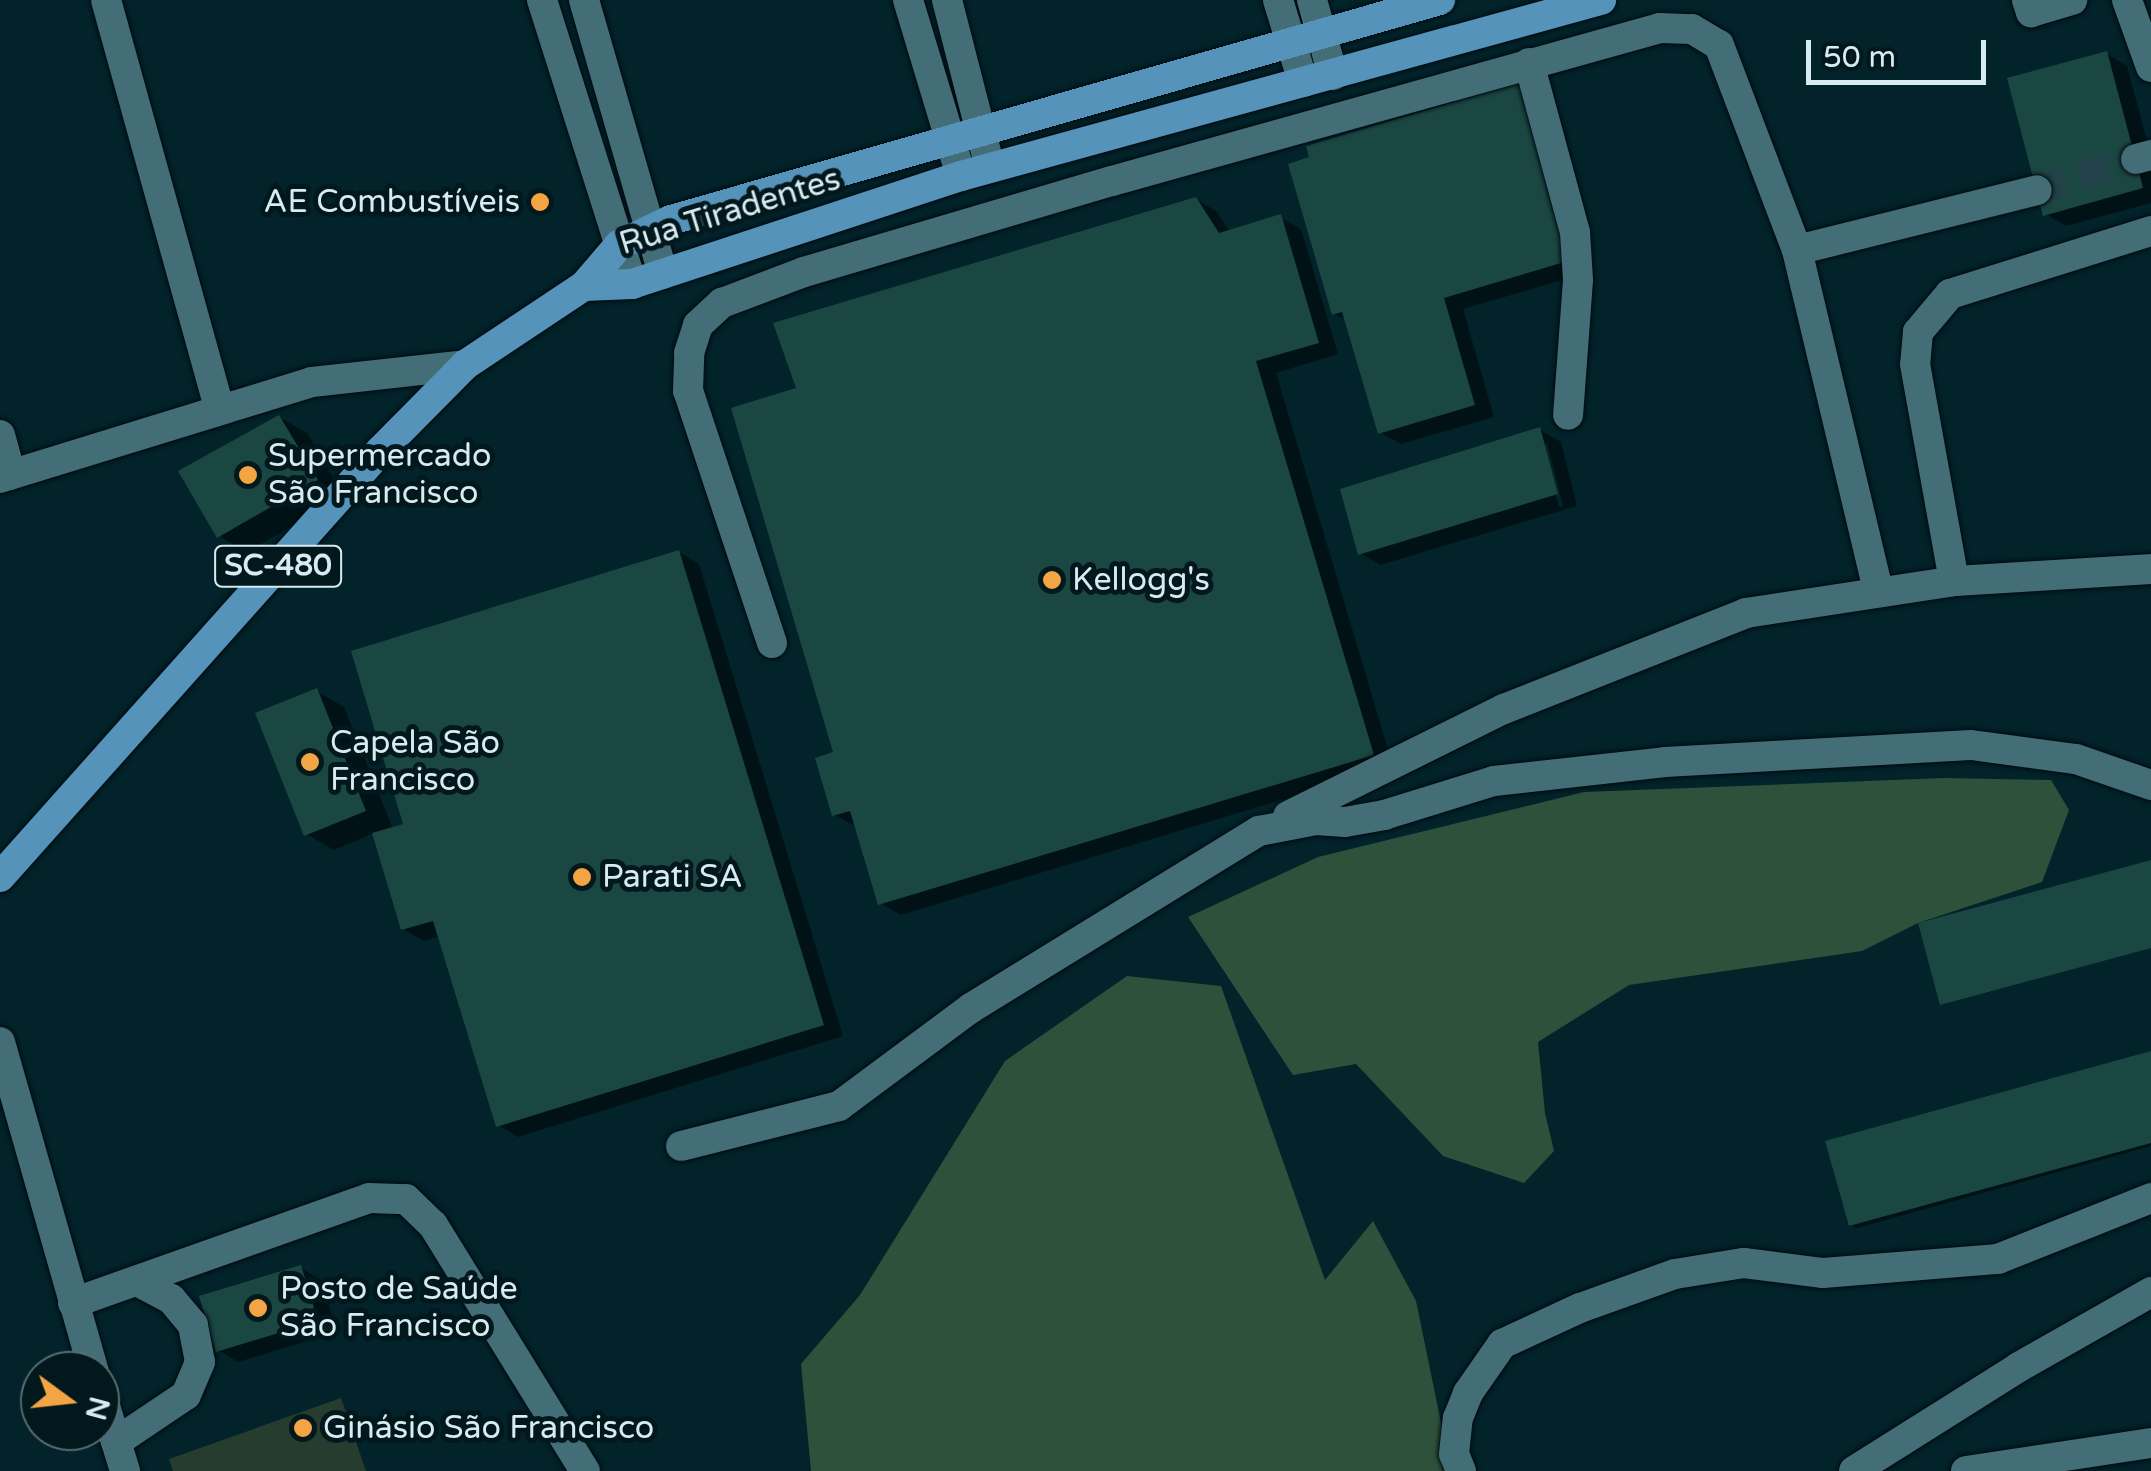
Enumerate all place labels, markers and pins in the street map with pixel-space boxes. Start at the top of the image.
place label: AE Combustíveis [264,183,520,221]
marker: AE Combustíveis [529,191,551,213]
place label: Supermercado São Francisco [268,438,491,513]
marker: Supermercado São Francisco [237,464,259,486]
place label: Kellogg's [1072,561,1210,599]
marker: Kellogg's [1041,569,1063,591]
place label: Capela São Francisco [330,725,500,800]
marker: Capela São Francisco [299,751,321,773]
place label: Parati SA [602,858,743,896]
marker: Parati SA [571,866,593,888]
place label: Posto de Saúde São Francisco [280,1271,518,1346]
marker: Posto de Saúde São Francisco [245,1295,271,1321]
place label: Ginásio São Francisco [323,1409,654,1447]
marker: Ginásio São Francisco [292,1417,314,1439]

